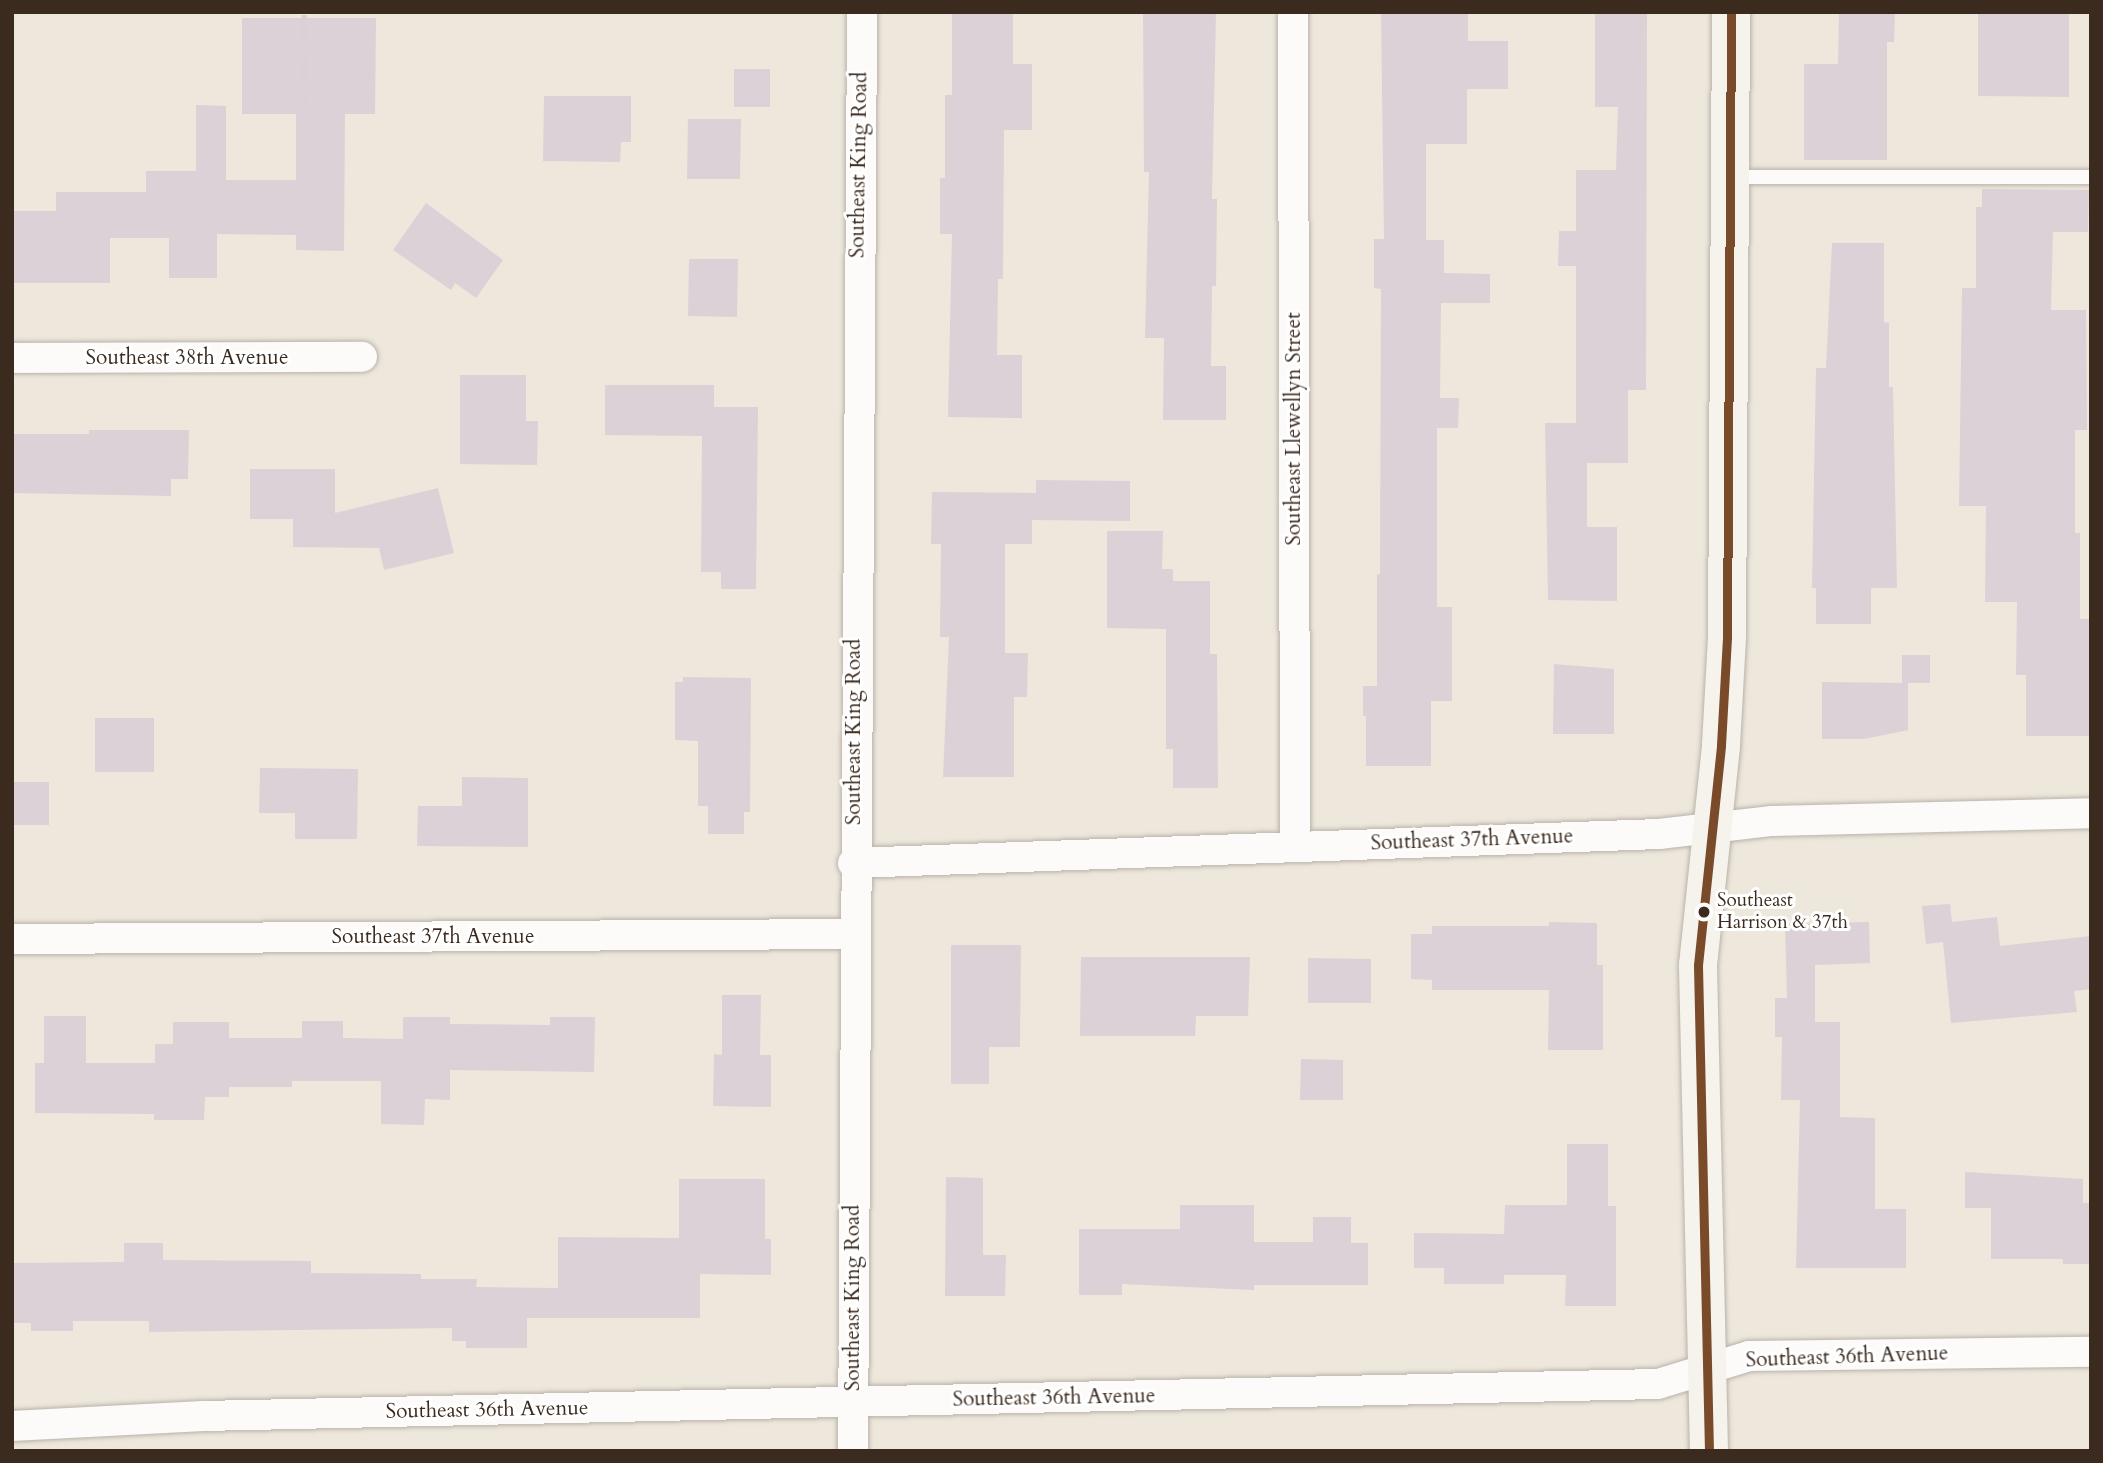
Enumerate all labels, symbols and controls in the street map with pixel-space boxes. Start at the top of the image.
street label: Southeast King Road [845,72,873,258]
street label: Southeast Llewellyn Street [1281,312,1307,546]
street label: Southeast 38th Avenue [86,345,288,371]
street label: Southeast King Road [841,639,867,825]
street label: Southeast 37th Avenue [1370,824,1574,856]
place label: Southeast Harrison & 37th [1717,890,1848,934]
marker: Southeast Harrison & 37th [1697,905,1711,919]
street label: Southeast 37th Avenue [332,924,534,950]
street label: Southeast King Road [840,1205,866,1391]
street label: Southeast 36th Avenue [1745,1341,1949,1373]
street label: Southeast 36th Avenue [952,1384,1156,1412]
street label: Southeast 36th Avenue [385,1396,589,1424]

